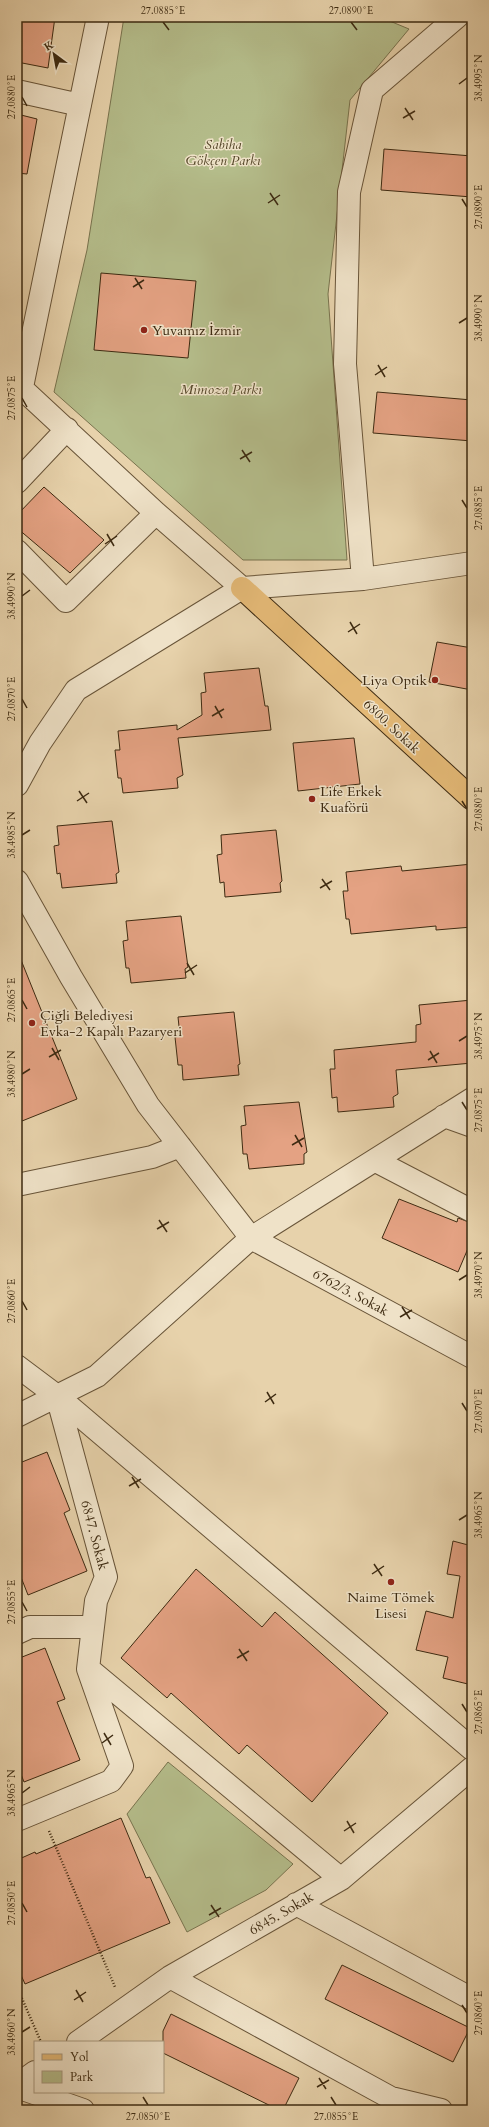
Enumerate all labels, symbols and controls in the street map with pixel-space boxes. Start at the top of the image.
text: 27.0885°E [141,4,185,18]
text: 27.0890°E [329,4,373,18]
north arrow [34,34,74,74]
text: K [41,37,57,55]
text: 38.4995°N [472,54,486,101]
text: 27.0880°E [5,75,19,119]
park label: Sabiha Gökçen Parkı [185,135,261,170]
text: 27.0890°E [472,185,486,229]
text: 38.4990°N [472,294,486,341]
place label: Yuvamız İzmir [152,321,242,340]
marker: Yuvamız İzmir [139,325,149,335]
text: 27.0875°E [5,376,19,420]
park label: Mimoza Parkı [180,380,262,399]
text: 27.0885°E [472,486,486,530]
text: 38.4990°N [5,572,19,619]
place label: Liya Optik [362,671,427,690]
marker: Liya Optik [430,675,440,685]
text: 27.0870°E [5,677,19,721]
street label: 6800. Sokak [359,695,425,758]
place label: Life Erkek Kuaförü [320,782,382,817]
text: 27.0880°E [472,787,486,831]
marker: Life Erkek Kuaförü [307,794,317,804]
text: 38.4985°N [5,811,19,858]
text: 27.0865°E [5,978,19,1022]
place label: Çiğli Belediyesi Evka-2 Kapalı Pazaryeri [40,1006,182,1041]
text: 38.4975°N [472,1012,486,1059]
marker: Çiğli Belediyesi Evka-2 Kapalı Pazaryeri [27,1018,37,1028]
text: 38.4980°N [5,1050,19,1097]
text: 27.0875°E [472,1088,486,1132]
text: 38.4970°N [472,1251,486,1298]
street label: 6762/3. Sokak [310,1264,392,1321]
text: 27.0860°E [5,1279,19,1323]
text: 27.0870°E [472,1389,486,1433]
text: 38.4965°N [472,1491,486,1538]
street label: 6847. Sokak [76,1498,113,1573]
marker: Naime Tömek Lisesi [386,1577,396,1587]
text: 27.0855°E [5,1580,19,1624]
place label: Naime Tömek Lisesi [347,1588,435,1623]
text: 27.0865°E [472,1690,486,1734]
text: 38.4965°N [5,1769,19,1816]
text: 27.0850°E [5,1881,19,1925]
street label: 6845. Sokak [245,1887,317,1940]
text: 27.0860°E [472,1991,486,2035]
text: 38.4960°N [5,2008,19,2055]
legend [34,2041,164,2093]
text: Yol [70,2049,89,2065]
text: Park [70,2069,94,2085]
text: 27.0850°E [126,2110,170,2124]
text: 27.0855°E [314,2110,358,2124]

